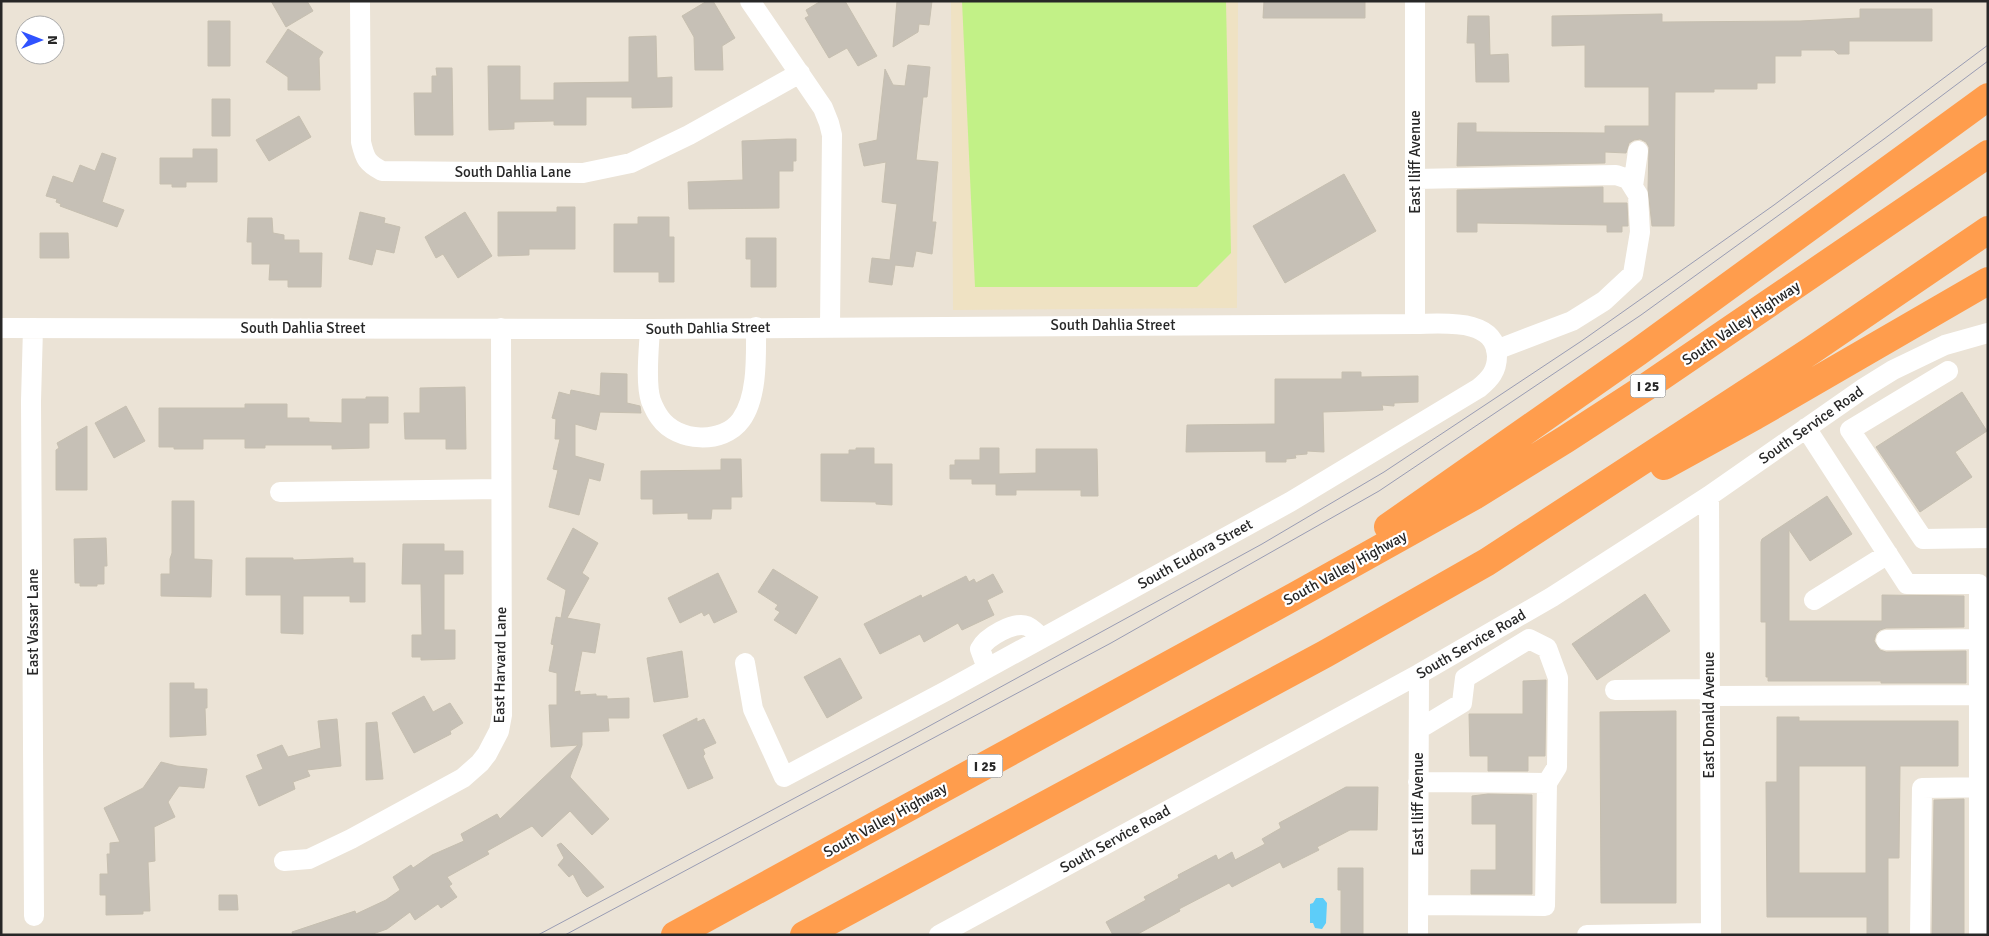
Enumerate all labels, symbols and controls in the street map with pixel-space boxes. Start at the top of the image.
north arrow [15,15,65,65]
text: N [44,35,61,45]
street label: East Iliff Avenue [1406,110,1424,214]
street label: South Dahlia Lane [455,163,571,181]
street label: South Valley Highway [1679,277,1803,369]
street label: South Dahlia Street [1051,316,1175,334]
street label: South Dahlia Street [645,318,771,338]
street label: South Dahlia Street [241,319,365,337]
road number: I 25 [1630,374,1666,398]
street label: South Service Road [1755,382,1867,468]
street label: South Eudora Street [1134,515,1256,593]
street label: South Valley Highway [1280,527,1410,609]
street label: East Vassar Lane [24,568,42,676]
street label: South Service Road [1413,605,1529,683]
street label: East Harvard Lane [490,606,510,724]
street label: East Donald Avenue [1700,652,1718,778]
street label: East Iliff Avenue [1409,752,1427,856]
road number: I 25 [968,754,1002,778]
street label: South Valley Highway [820,779,950,861]
street label: South Service Road [1057,801,1173,877]

